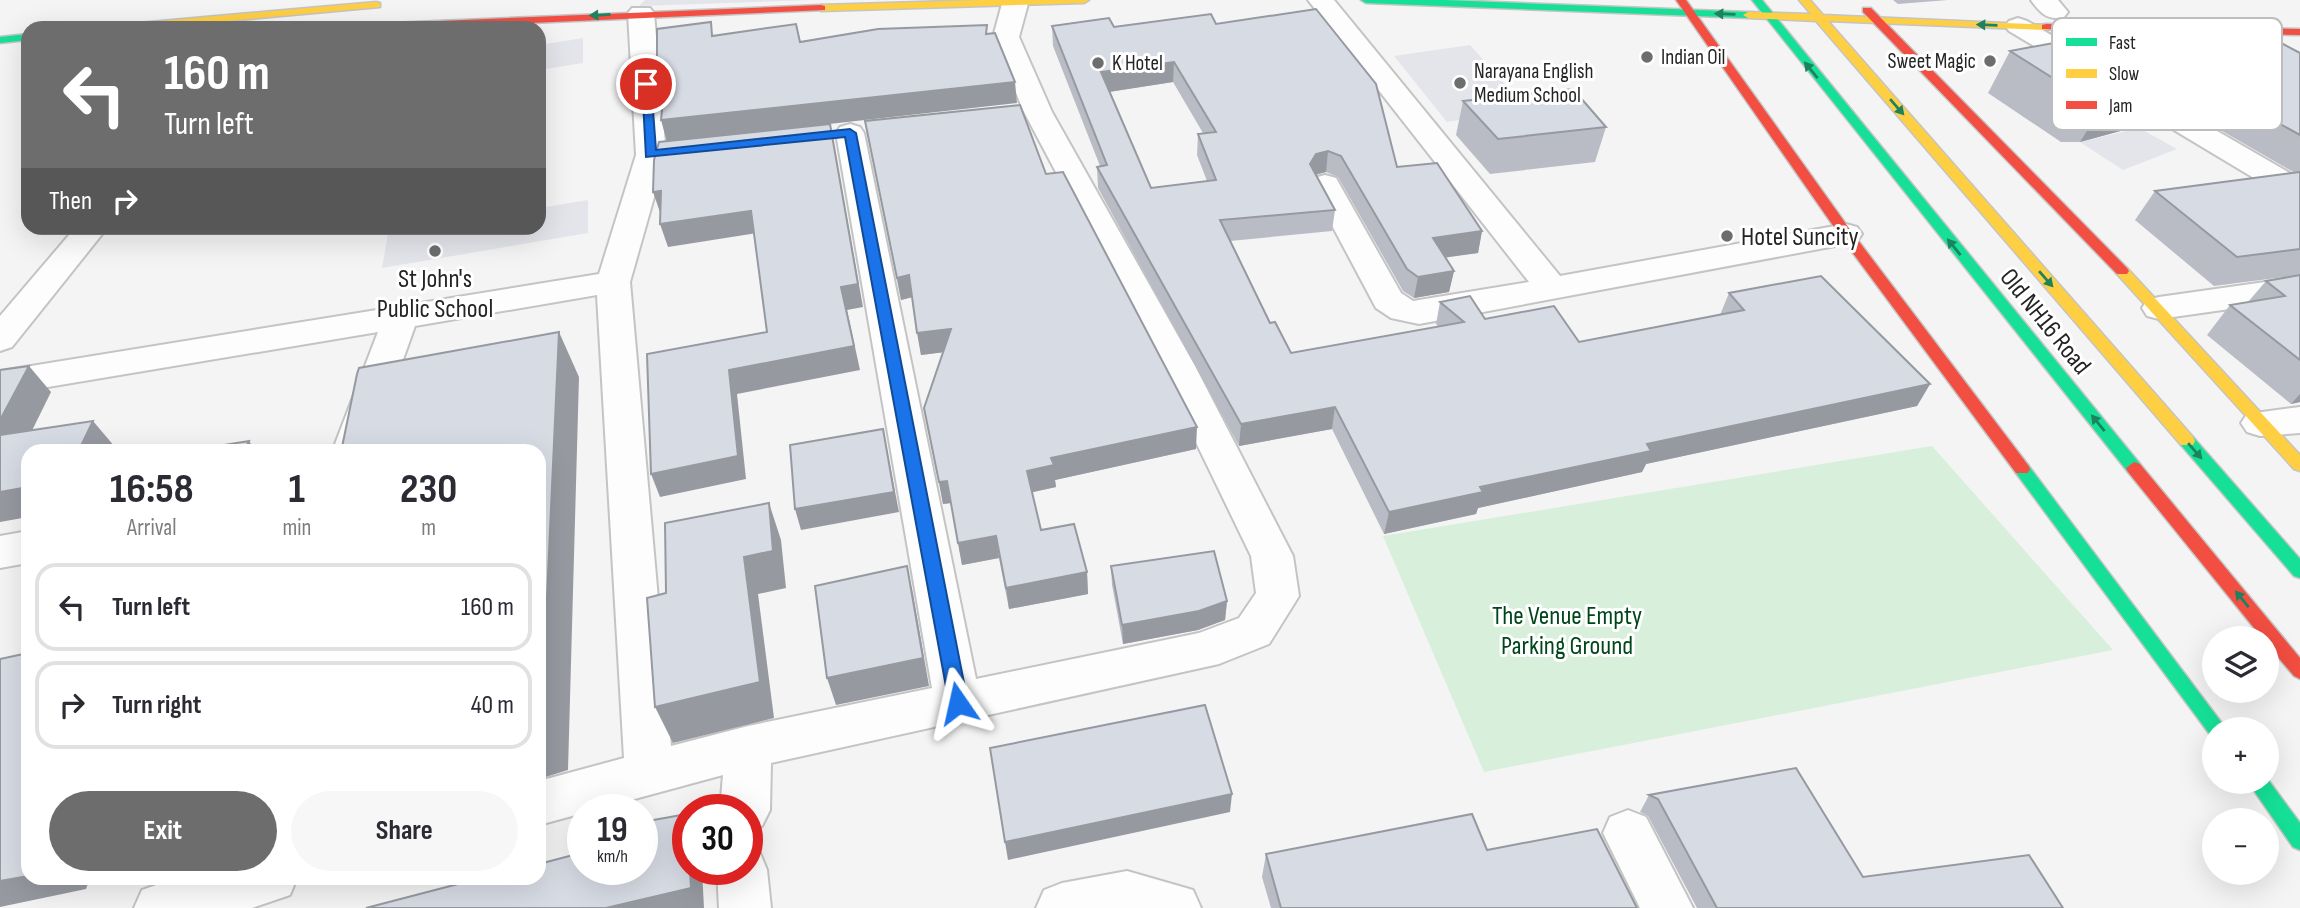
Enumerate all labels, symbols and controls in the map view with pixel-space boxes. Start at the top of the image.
one-way arrow [1714,9,1736,20]
one-way arrow [588,10,610,21]
legend [2052,18,2282,130]
one-way arrow [1976,20,1998,31]
text: Fast [2109,32,2136,55]
text: 160 m [164,45,270,104]
place label: Indian Oil [1661,45,1725,70]
icon: left [49,49,140,140]
marker: Indian Oil [1639,49,1655,65]
place label: Sweet Magic [1888,49,1976,74]
place label: K Hotel [1112,51,1163,76]
marker: Sweet Magic [1982,53,1998,69]
pin [616,54,676,114]
marker: K Hotel [1090,55,1106,71]
place label: Narayana English Medium School [1474,59,1594,108]
one-way arrow [1803,62,1818,80]
text: Slow [2109,63,2139,86]
icon: arrive [627,65,665,103]
marker: Narayana English Medium School [1452,75,1468,91]
text: Jam [2108,95,2132,118]
one-way arrow [1889,99,1904,116]
text: Turn left [164,105,254,144]
icon: right [106,182,144,220]
text: Then [49,186,92,217]
place label: Hotel Suncity [1741,222,1859,253]
marker: Hotel Suncity [1719,228,1735,244]
one-way arrow [1947,239,1962,256]
marker: St John's Public School [427,243,443,259]
street label: Old NH16 Road [1993,263,2097,381]
place label: St John's Public School [377,264,493,325]
one-way arrow [2038,270,2054,288]
one-way arrow [2090,415,2105,433]
one-way arrow [2187,442,2203,460]
text: 16:58 [110,464,194,515]
text: 1 [289,464,305,515]
text: 230 [400,464,457,515]
text: Arrival [127,514,176,542]
text: min [282,514,311,542]
text: m [421,514,436,542]
icon: left [53,588,91,626]
one-way arrow [2234,591,2249,609]
text: Turn left [112,592,190,623]
text: 160 m [461,592,514,623]
park label: The Venue Empty Parking Ground [1492,601,1642,662]
map controls [2202,626,2279,885]
button: layers [2202,626,2279,703]
position arrow [921,666,995,740]
icon: right [53,686,91,724]
text: Turn right [112,690,201,721]
text: 40 m [471,690,514,721]
button: + [2202,717,2279,794]
button: Exit [49,791,277,871]
button: Share [291,791,518,871]
speed limit sign: 30 [672,794,763,885]
button: − [2202,808,2279,885]
text: 19 [597,809,628,852]
text: km/h [597,846,628,867]

